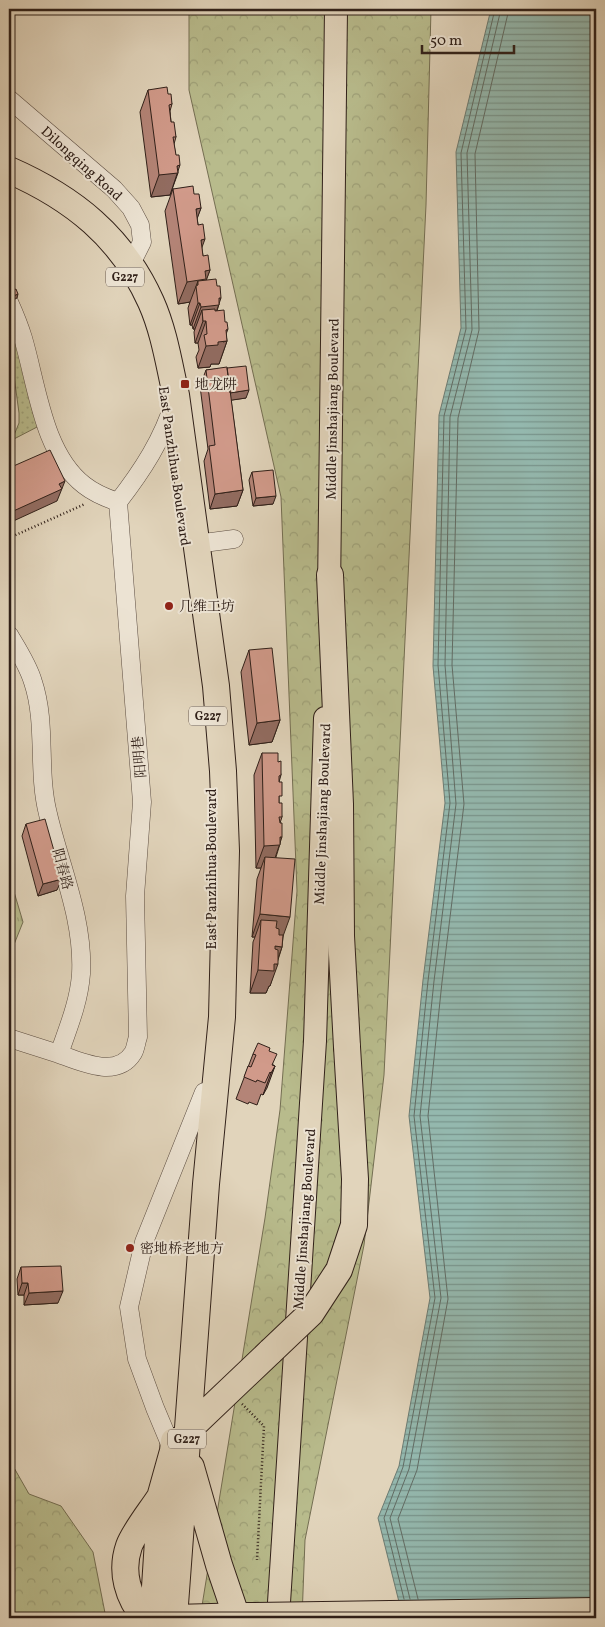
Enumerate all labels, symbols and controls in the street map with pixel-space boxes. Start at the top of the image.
scale bar [422,22,515,54]
text: 50 m [430,31,462,52]
street label: Dilongqing Road [36,122,126,206]
road number: G227 [106,268,144,286]
street label: Middle Jinshajiang Boulevard [322,318,345,500]
place label: 地龙阱 [195,376,237,395]
marker: 地龙阱 [179,378,191,390]
street label: East Panzhihua Boulevard [153,385,194,547]
place label: 几维工坊 [179,598,235,617]
marker: 几维工坊 [163,600,175,612]
road number: G227 [189,706,227,726]
street label: Middle Jinshajiang Boulevard [311,723,336,905]
street label: 阳明巷 [129,735,152,779]
street label: East Panzhihua Boulevard [203,788,222,950]
street label: 阳春路 [47,847,76,892]
street label: Middle Jinshajiang Boulevard [290,1128,321,1310]
place label: 密地桥老地方 [140,1240,224,1259]
marker: 密地桥老地方 [124,1242,136,1254]
road number: G227 [168,1430,206,1448]

